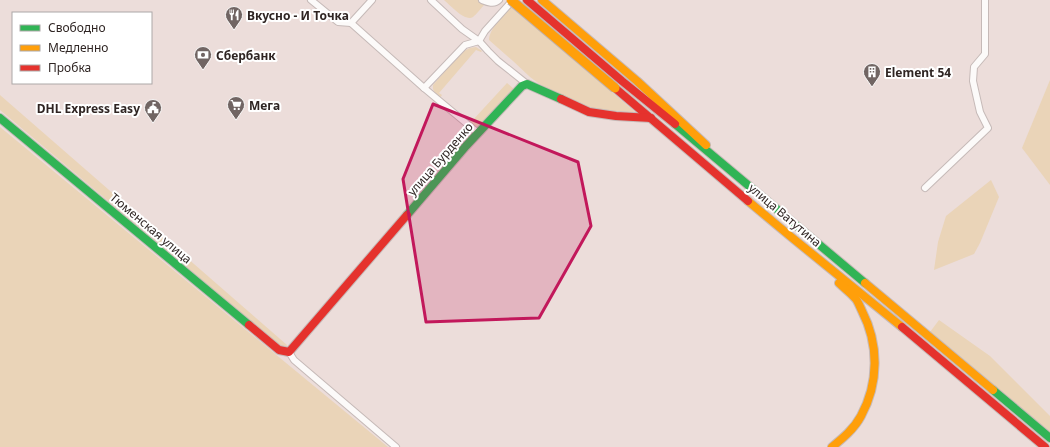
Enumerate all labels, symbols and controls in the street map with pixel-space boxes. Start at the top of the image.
restaurant icon: Вкусно - И Точка [224,5,244,30]
place label: Вкусно - И Точка [247,7,349,24]
legend [12,12,152,84]
text: Свободно [48,19,106,36]
text: Медленно [48,39,108,56]
bank icon: Сбербанк [193,45,213,70]
place label: Сбербанк [216,47,276,64]
text: Пробка [48,59,91,76]
building icon: Element 54 [862,62,882,87]
place label: Element 54 [885,64,951,81]
supermarket icon: Мега [226,95,246,120]
place label: Мега [249,97,280,114]
public building icon: DHL Express Easy [143,98,163,123]
place label: DHL Express Easy [37,100,140,117]
street label: улица Бурденко [403,119,477,199]
street label: улица Ватутина [745,179,825,251]
street label: Тюменская улица [107,189,195,267]

